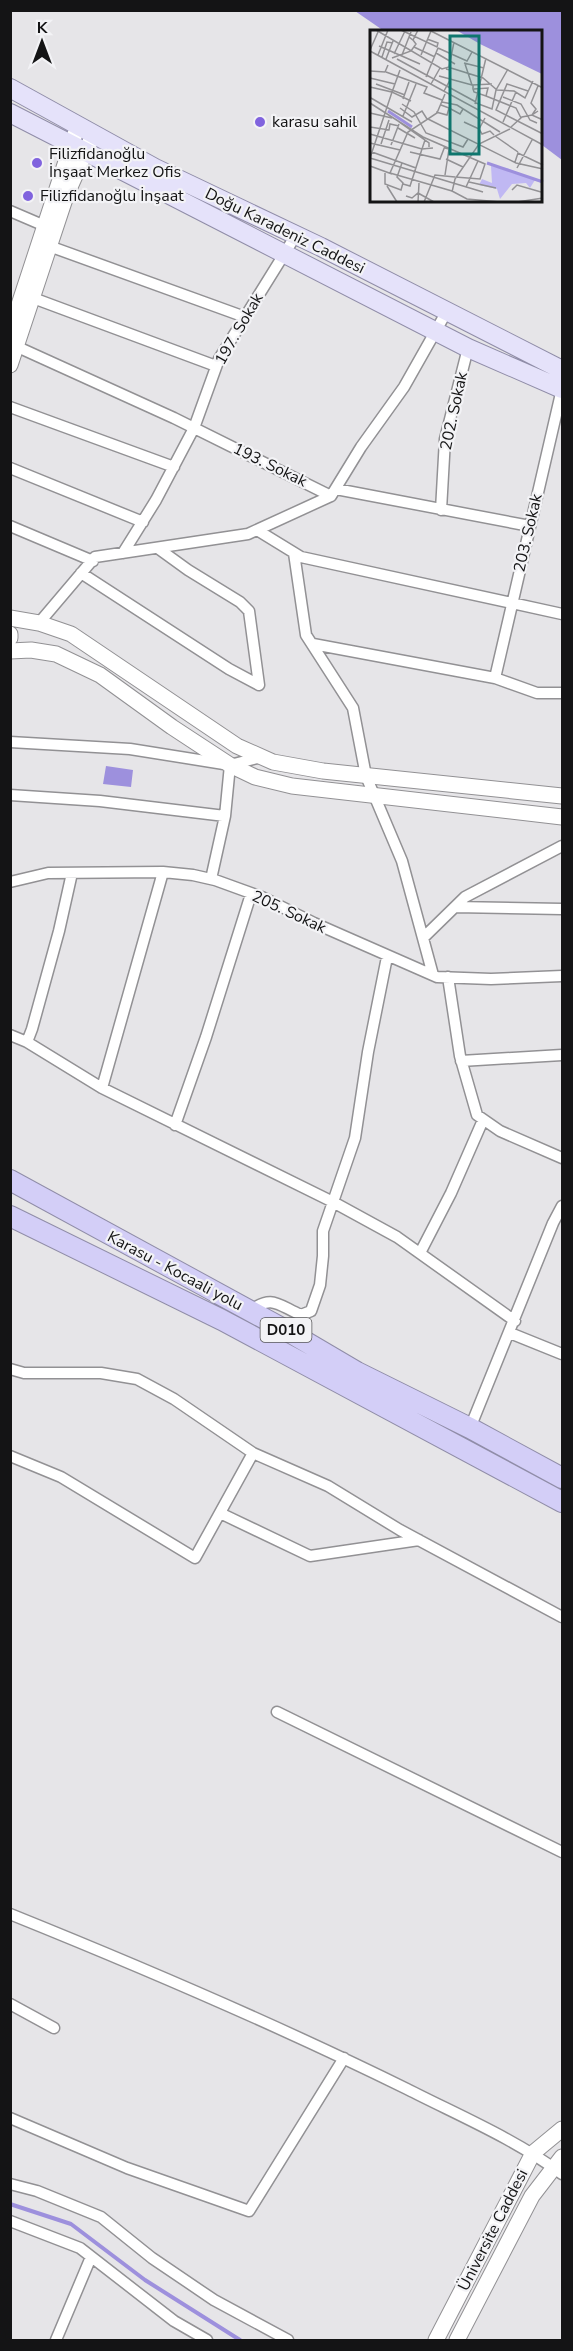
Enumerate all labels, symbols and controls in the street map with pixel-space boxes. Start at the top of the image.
north arrow [12,12,72,72]
text: K [37,17,49,39]
inset map [370,30,543,202]
place label: karasu sahil [272,111,357,133]
marker: karasu sahil [253,115,267,129]
place label: Filizfidanoğlu İnşaat Merkez Ofis [49,143,181,183]
marker: Filizfidanoğlu İnşaat Merkez Ofis [30,156,44,170]
street label: Doğu Karadeniz Caddesi [201,183,369,279]
place label: Filizfidanoğlu İnşaat [40,185,184,207]
marker: Filizfidanoğlu İnşaat [21,189,35,203]
street label: 197. Sokak [210,288,269,369]
street label: 202. Sokak [435,369,473,452]
street label: 193. Sokak [229,438,312,493]
street label: 203. Sokak [508,491,548,574]
street label: 205. Sokak [248,885,331,939]
street label: Karasu - Kocaali yolu [103,1226,247,1316]
road number: D010 [260,1318,312,1342]
street label: Üniversite Caddesi [453,2165,533,2295]

